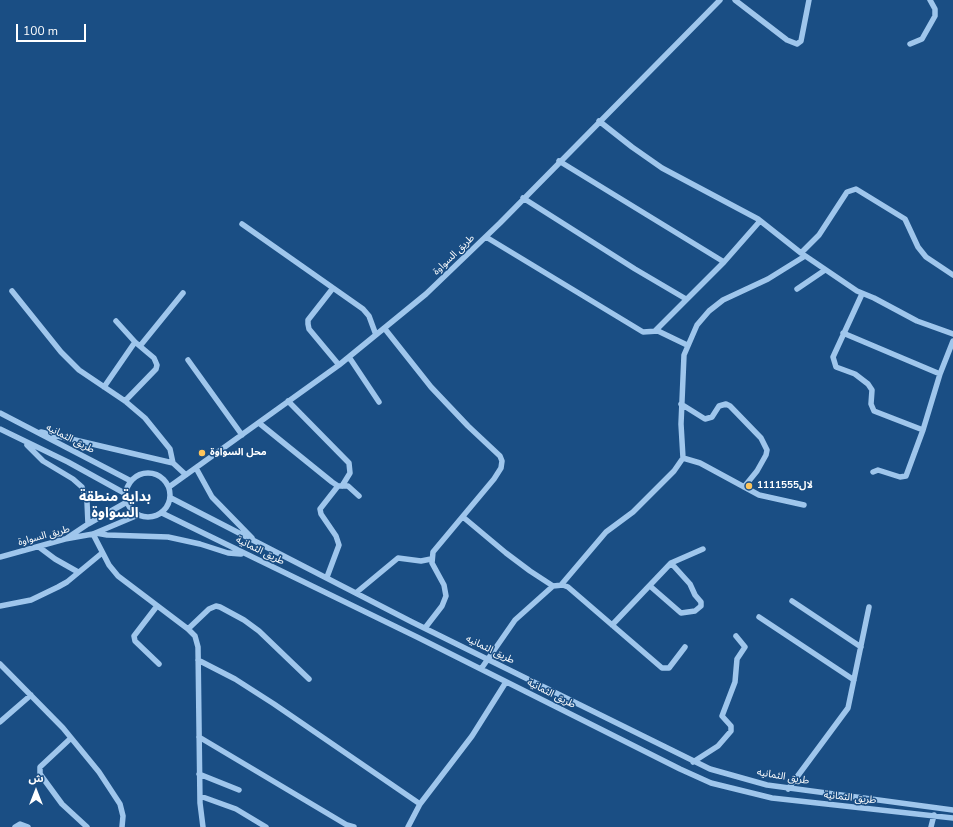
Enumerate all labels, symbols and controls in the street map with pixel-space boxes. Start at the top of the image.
scale bar [18,16,88,42]
text: 100 m [23,23,58,39]
street label: طريق السواوة [431,232,477,278]
street label: طريق الثمانيه [44,422,96,456]
place label: محل السواوة [210,447,267,459]
marker: محل السواوة [197,448,207,458]
place label: 1111555لال [757,480,813,492]
marker: 1111555لال [744,481,754,491]
district label: بداية منطقة السواوة [79,490,151,522]
street label: طريق السواوة [17,523,71,549]
street label: طريق الثمانية [234,534,286,568]
street label: طريق الثمانيه [464,633,516,667]
street label: طريق الثمانية [525,677,577,711]
street label: طريق الثمانيه [756,767,810,787]
north arrow [16,771,56,811]
text: ش [28,771,44,786]
street label: طريق الثمانية [823,789,877,807]

